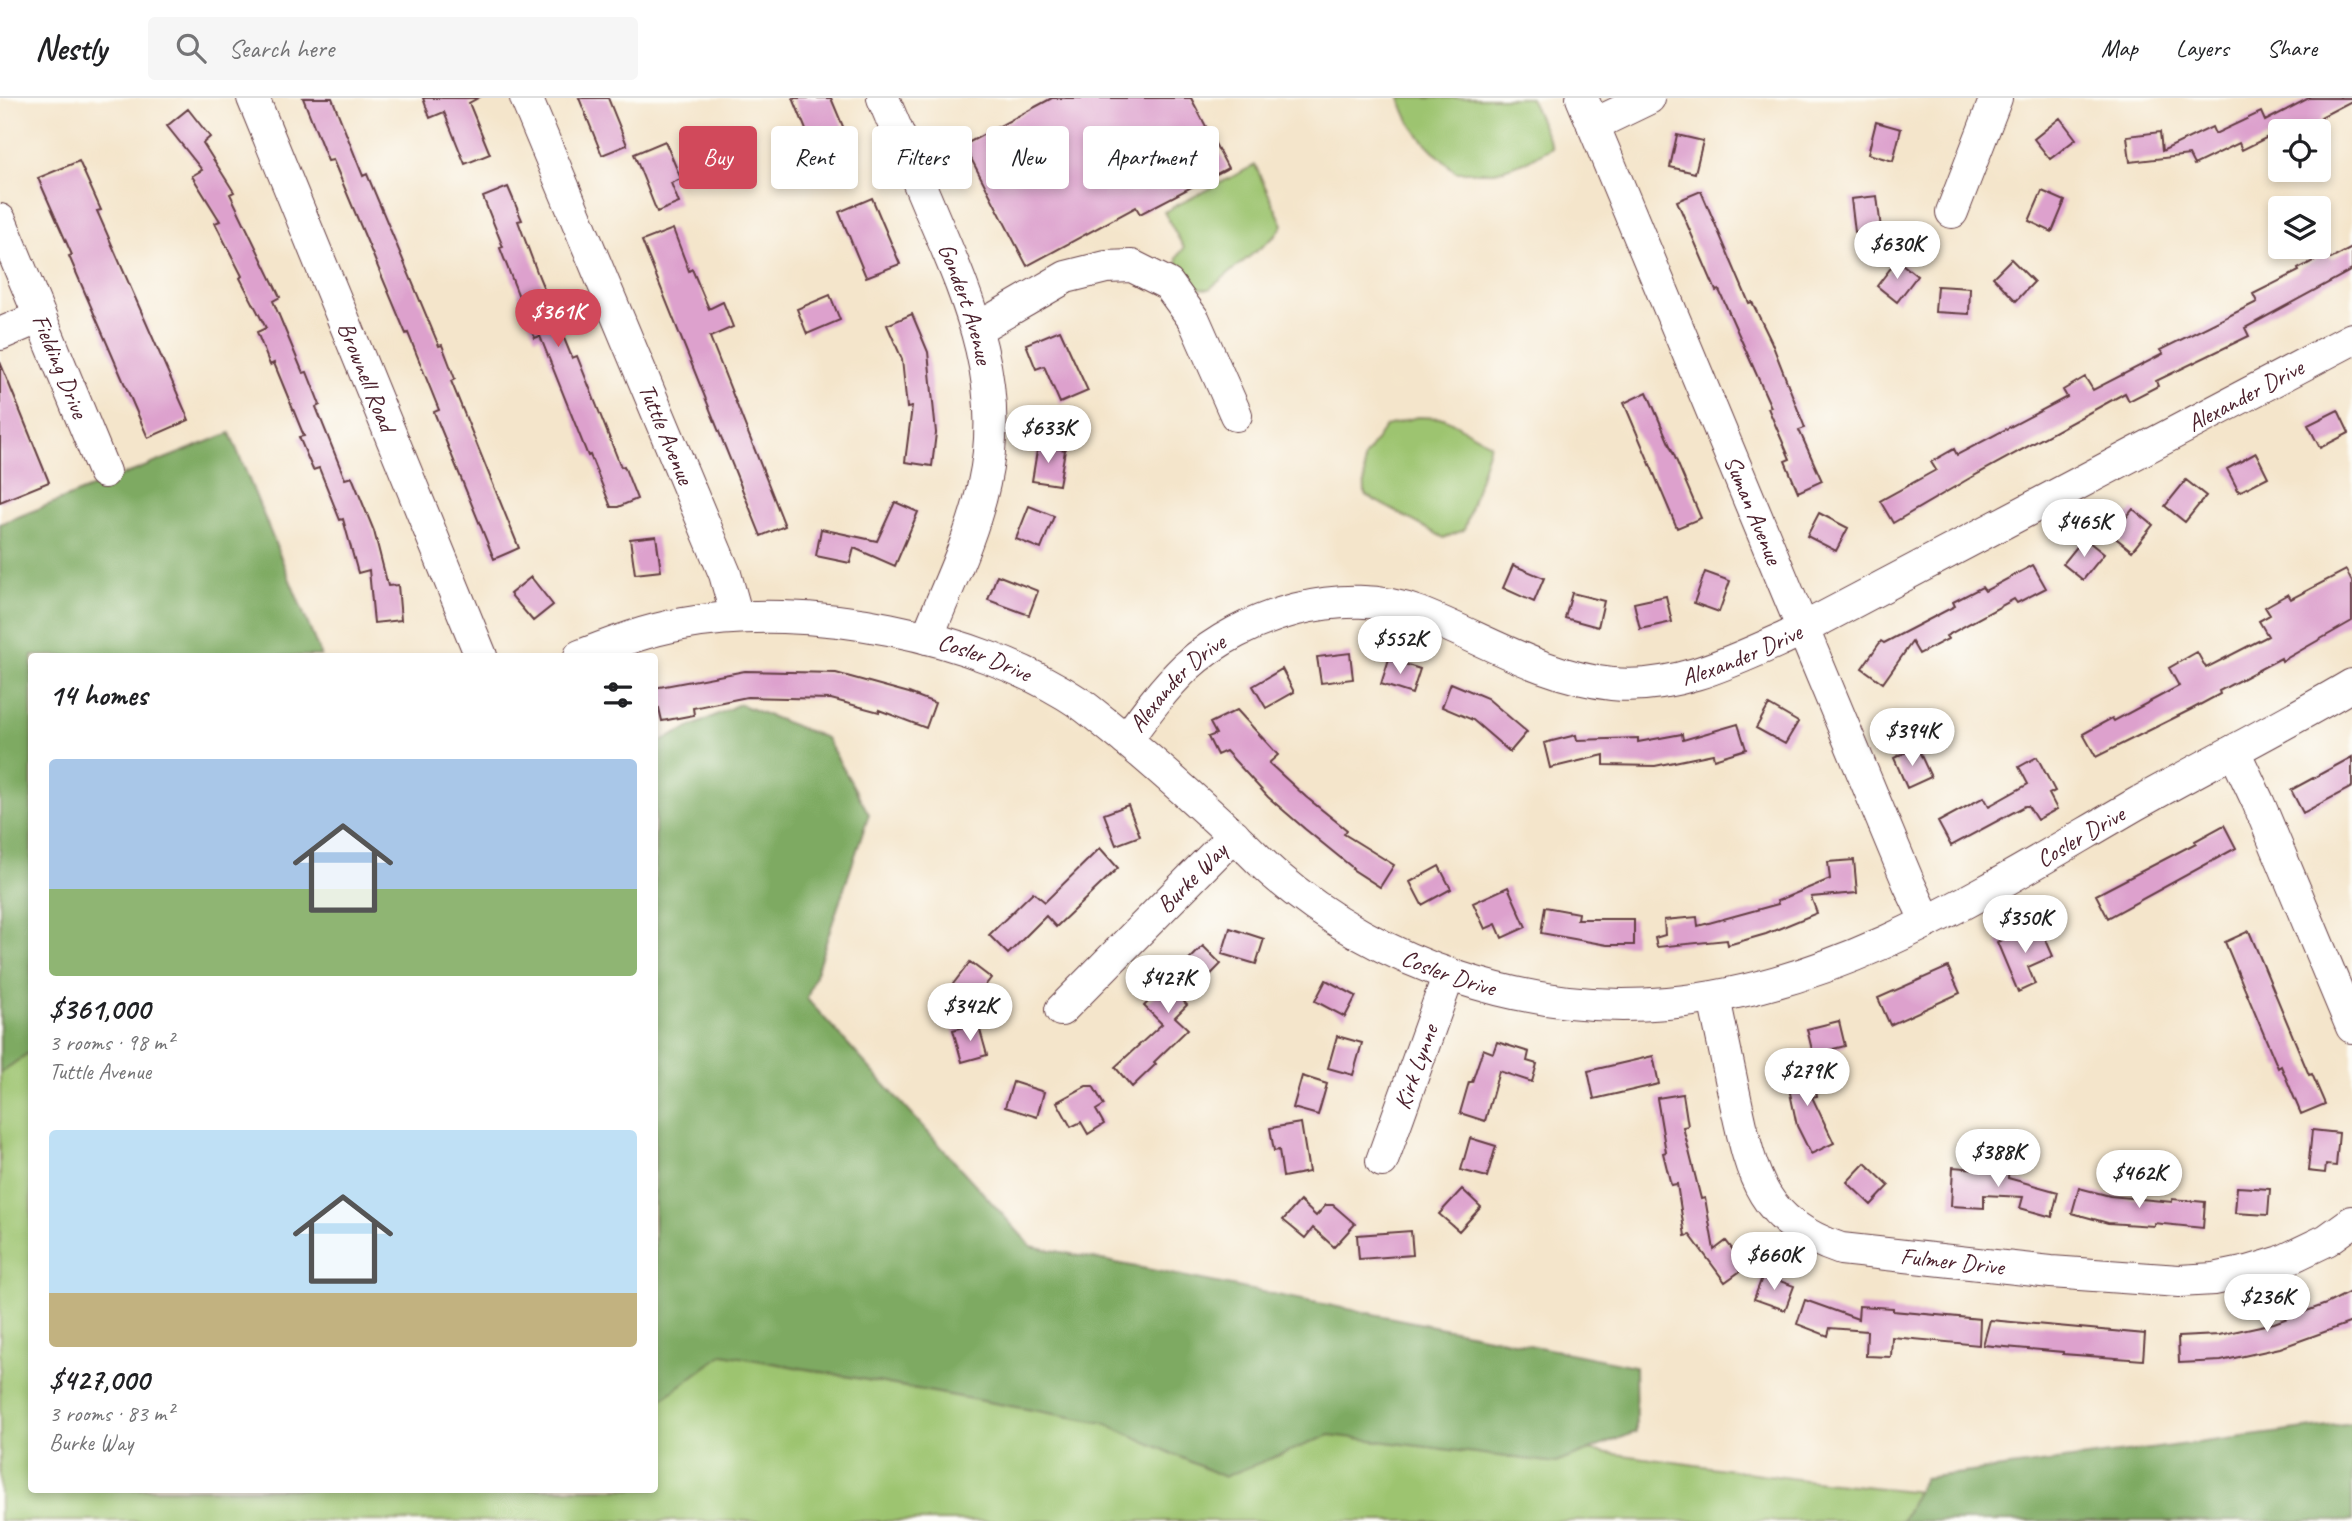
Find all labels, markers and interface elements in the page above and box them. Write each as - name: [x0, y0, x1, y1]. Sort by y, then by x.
- search box: [148, 17, 638, 80]
- text: Nestly: [35, 27, 106, 69]
- icon: search: [172, 29, 210, 67]
- text: Search here: [228, 32, 334, 65]
- text: Map: [2101, 33, 2138, 63]
- text: Layers: [2176, 33, 2229, 63]
- text: Share: [2267, 33, 2317, 63]
- map controls: [2268, 119, 2331, 259]
- button: locate: [2268, 119, 2331, 182]
- chip: Buy: [679, 126, 757, 189]
- chip: Rent: [771, 126, 858, 189]
- chip: Filters: [872, 126, 972, 189]
- chip: New: [986, 126, 1069, 189]
- chip: Apartment: [1083, 126, 1219, 189]
- button: layers: [2268, 196, 2331, 259]
- pin: $630K: [1848, 222, 1946, 281]
- text: $630K: [1870, 229, 1924, 258]
- street label: Gondert Avenue: [931, 239, 1000, 369]
- pin: $361K: [509, 289, 607, 349]
- text: $361K: [531, 297, 585, 326]
- street label: Fielding Drive: [26, 310, 96, 424]
- street label: Brownell Road: [331, 317, 404, 439]
- street label: Alexander Drive: [2182, 351, 2310, 438]
- street label: Tuttle Avenue: [632, 379, 702, 491]
- pin: $633K: [999, 406, 1097, 465]
- text: $633K: [1021, 413, 1075, 442]
- street label: Suman Avenue: [1717, 451, 1790, 571]
- pin: $465K: [2035, 500, 2133, 559]
- text: $465K: [2057, 507, 2111, 536]
- pin: $552K: [1351, 616, 1449, 676]
- street label: Alexander Drive: [1678, 616, 1809, 692]
- text: $552K: [1374, 624, 1426, 653]
- street label: Alexander Drive: [1122, 626, 1233, 738]
- street label: Cosler Drive: [934, 627, 1038, 689]
- text: 14 homes: [49, 676, 147, 714]
- icon: filters: [599, 676, 637, 714]
- pin: $394K: [1863, 708, 1961, 768]
- text: $394K: [1886, 716, 1938, 745]
- street label: Cosler Drive: [2031, 798, 2132, 874]
- icon: home: [280, 805, 406, 931]
- street label: Burke Way: [1150, 835, 1235, 919]
- pin: $350K: [1976, 896, 2074, 955]
- text: $350K: [1999, 903, 2051, 932]
- street label: Cosler Drive: [1397, 942, 1501, 1003]
- pin: $427K: [1119, 956, 1217, 1015]
- text: $427K: [1142, 963, 1195, 992]
- pin: $342K: [921, 984, 1019, 1043]
- text: $361,000: [49, 990, 150, 1028]
- text: $342K: [943, 991, 997, 1020]
- street label: Kirk Lynne: [1387, 1018, 1445, 1113]
- text: 3 rooms · 98 m²: [49, 1028, 173, 1057]
- pin: $279K: [1758, 1048, 1856, 1108]
- text: $279K: [1781, 1056, 1833, 1085]
- text: Tuttle Avenue: [49, 1057, 151, 1086]
- pin: $388K: [1949, 1130, 2047, 1189]
- text: $388K: [1971, 1137, 2025, 1166]
- pin: $462K: [2090, 1150, 2188, 1210]
- text: $462K: [2112, 1158, 2166, 1187]
- icon: home: [280, 1176, 406, 1302]
- pin: $660K: [1725, 1232, 1823, 1292]
- text: $660K: [1747, 1240, 1801, 1269]
- street label: Fulmer Drive: [1899, 1241, 2008, 1282]
- pin: $236K: [2218, 1274, 2316, 1334]
- text: $236K: [2240, 1282, 2294, 1311]
- text: $427,000: [49, 1361, 149, 1399]
- text: 3 rooms · 83 m²: [49, 1399, 173, 1428]
- text: Burke Way: [49, 1428, 133, 1457]

